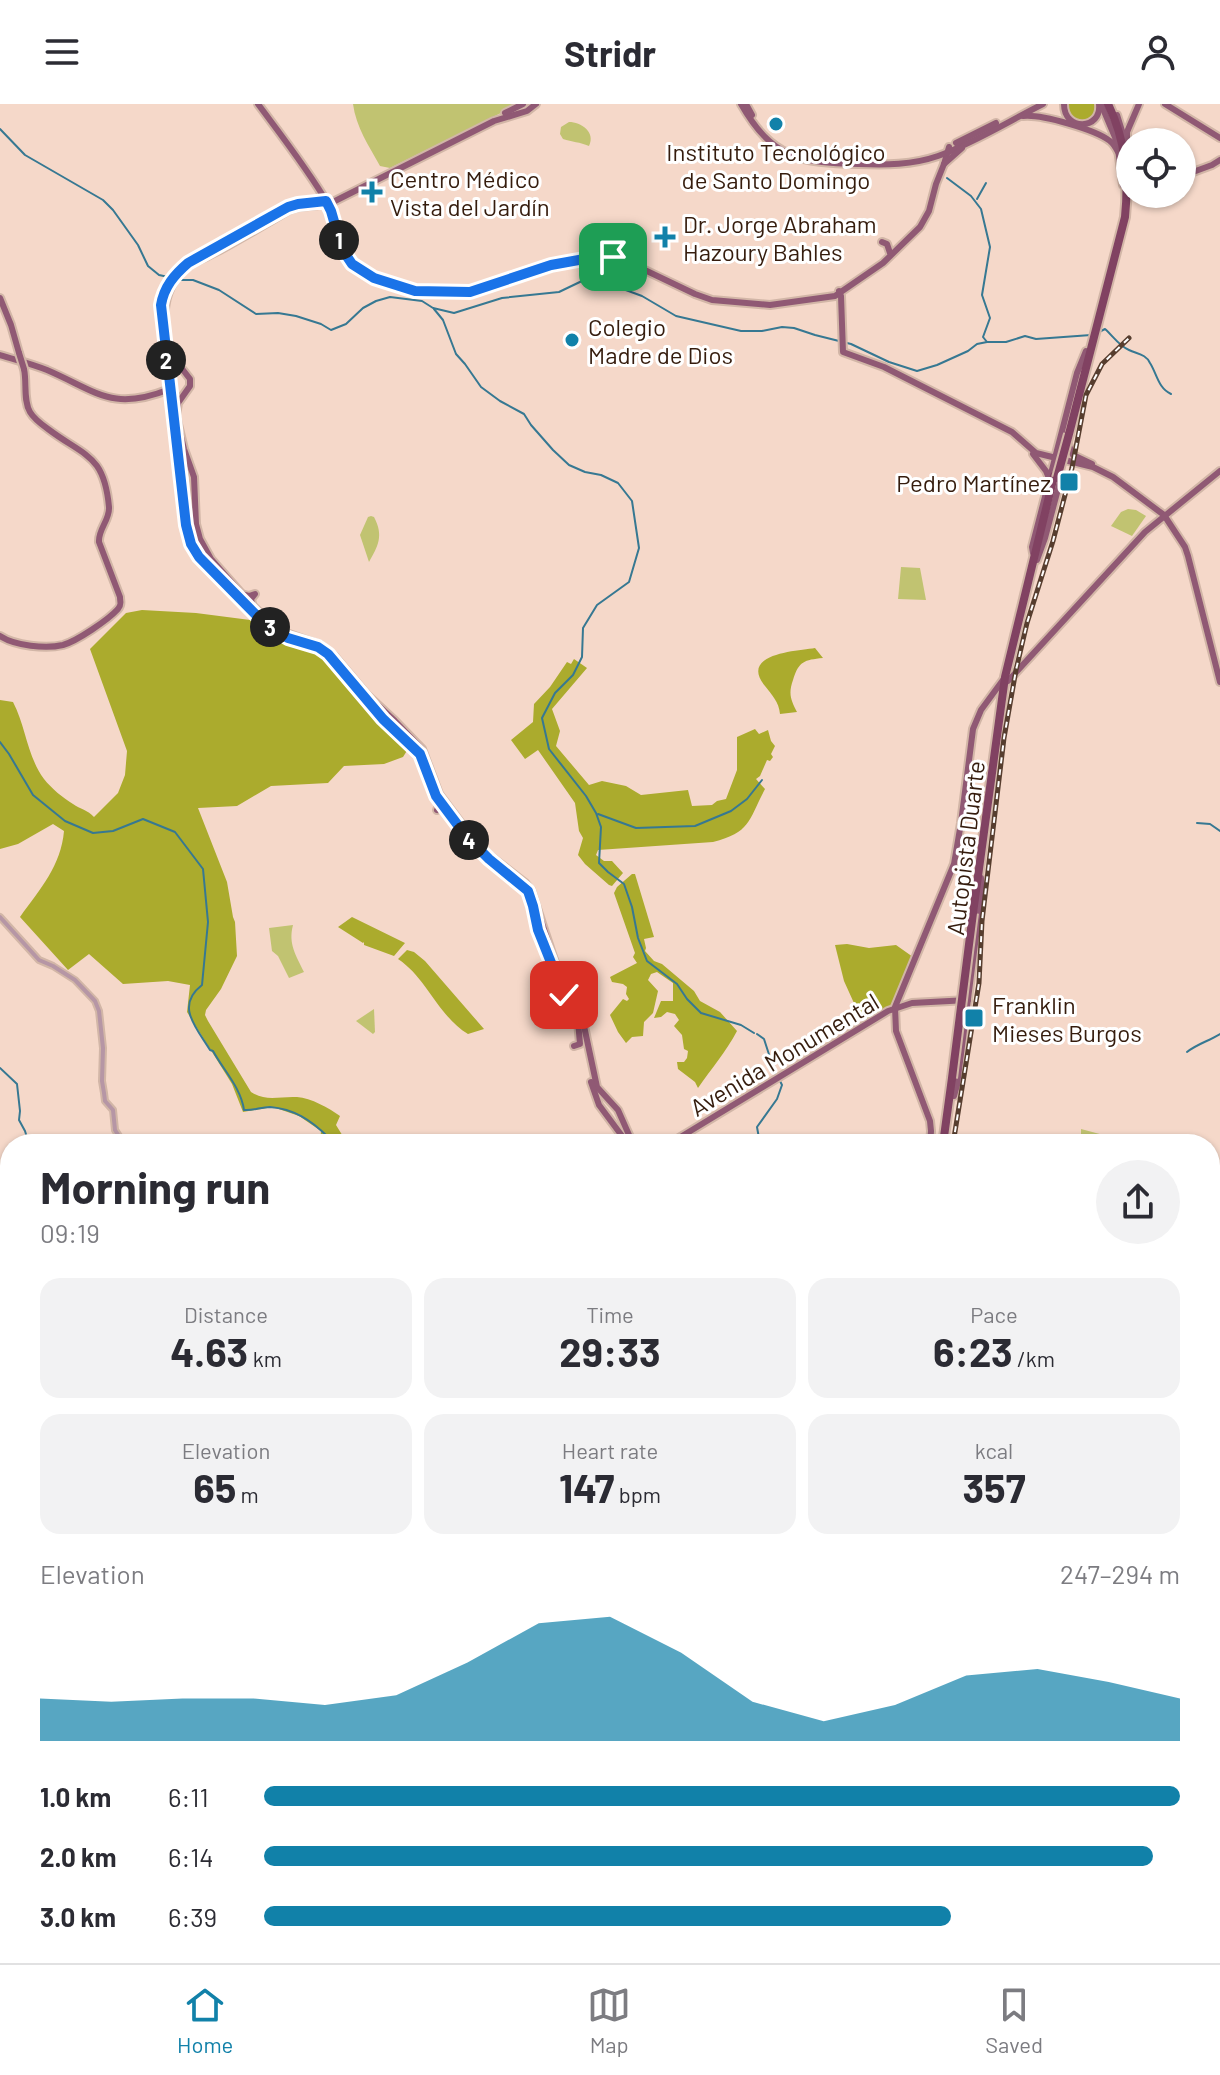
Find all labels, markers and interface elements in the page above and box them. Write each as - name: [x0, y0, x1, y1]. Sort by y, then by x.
- icon: menu: [40, 30, 84, 74]
- icon: person: [1136, 30, 1180, 74]
- text: Stridr: [564, 31, 656, 74]
- marker: Instituto Tecnológico de Santo Domingo: [767, 115, 785, 133]
- map controls: [1116, 128, 1196, 208]
- button: locate: [1116, 128, 1196, 208]
- place label: Instituto Tecnológico de Santo Domingo: [666, 137, 886, 194]
- place label: Centro Médico Vista del Jardín: [390, 164, 550, 221]
- marker: Centro Médico Vista del Jardín: [361, 181, 383, 203]
- place label: Dr. Jorge Abraham Hazoury Bahles: [683, 209, 877, 266]
- pin: 1: [319, 220, 359, 260]
- pin: [579, 223, 647, 291]
- marker: Dr. Jorge Abraham Hazoury Bahles: [654, 226, 676, 248]
- text: 1: [335, 227, 343, 253]
- icon: arrive: [591, 235, 635, 279]
- place label: Colegio Madre de Dios: [588, 312, 733, 369]
- marker: Colegio Madre de Dios: [563, 331, 581, 349]
- pin: 2: [146, 340, 186, 380]
- text: 2: [160, 347, 172, 373]
- place label: Pedro Martínez: [896, 468, 1051, 497]
- marker: Pedro Martínez: [1058, 471, 1080, 493]
- pin: 3: [250, 607, 290, 647]
- text: 3: [264, 614, 276, 640]
- street label: Autopista Duarte: [940, 759, 990, 937]
- pin: 4: [449, 820, 489, 860]
- text: 4: [462, 827, 476, 853]
- pin: [530, 961, 598, 1029]
- icon: check: [542, 973, 586, 1017]
- street label: Avenida Monumental: [684, 986, 884, 1122]
- place label: Franklin Mieses Burgos: [992, 990, 1142, 1047]
- marker: Franklin Mieses Burgos: [963, 1007, 985, 1029]
- text: Morning run: [40, 1160, 270, 1213]
- button: share: [1096, 1160, 1180, 1244]
- text: 09:19: [40, 1217, 100, 1248]
- text: Distance: [184, 1301, 268, 1327]
- text: Time: [586, 1301, 634, 1327]
- text: Pace: [970, 1301, 1018, 1327]
- text: 4.63: [170, 1327, 248, 1375]
- text: 29:33: [559, 1327, 661, 1375]
- text: 6:23: [933, 1327, 1013, 1375]
- text: km: [248, 1345, 282, 1371]
- text: /km: [1013, 1345, 1055, 1371]
- text: Elevation: [182, 1437, 270, 1463]
- text: Heart rate: [562, 1437, 658, 1463]
- text: kcal: [975, 1437, 1013, 1463]
- text: 65: [193, 1463, 236, 1511]
- text: 147: [559, 1463, 614, 1511]
- text: 357: [963, 1463, 1026, 1511]
- text: m: [236, 1481, 259, 1507]
- text: bpm: [614, 1481, 661, 1507]
- text: Elevation: [40, 1558, 145, 1589]
- text: 247–294 m: [1060, 1558, 1180, 1589]
- text: 1.0 km: [40, 1781, 111, 1812]
- text: 6:11: [168, 1781, 208, 1812]
- text: 2.0 km: [40, 1841, 117, 1872]
- text: 6:14: [168, 1841, 214, 1872]
- text: 3.0 km: [40, 1901, 116, 1932]
- text: 6:39: [168, 1901, 217, 1932]
- tab: Home: [177, 1983, 233, 2057]
- tab: Map: [587, 1983, 631, 2057]
- tab: Saved: [985, 1983, 1043, 2057]

